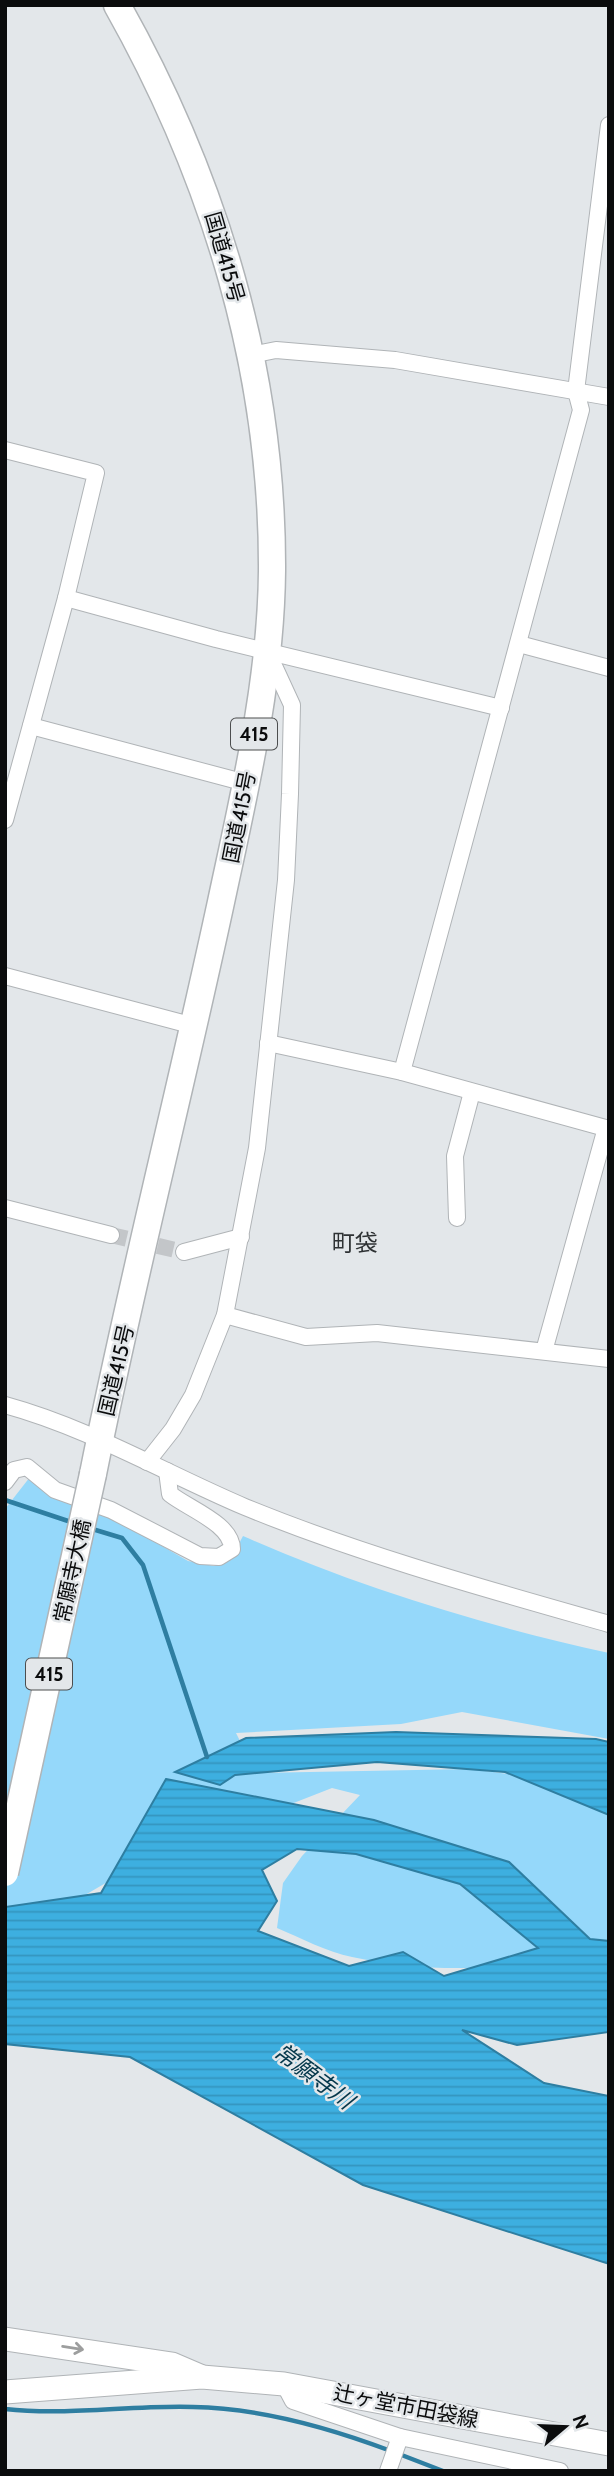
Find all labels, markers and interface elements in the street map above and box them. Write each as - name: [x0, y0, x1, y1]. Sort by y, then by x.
- street label: 国道415号: [200, 209, 250, 305]
- road number: 415: [231, 719, 277, 750]
- street label: 国道415号: [218, 769, 260, 865]
- district label: 町袋: [332, 1229, 378, 1257]
- street label: 国道415号: [93, 1322, 139, 1418]
- street label: 常願寺大橋: [49, 1517, 95, 1625]
- road number: 415: [26, 1658, 72, 1690]
- water label: 常願寺川: [269, 2037, 362, 2117]
- one-way arrow: [61, 2341, 84, 2354]
- street label: 辻ヶ堂市田袋線: [331, 2380, 481, 2432]
- north arrow: [530, 2392, 600, 2462]
- text: N: [568, 2412, 594, 2432]

